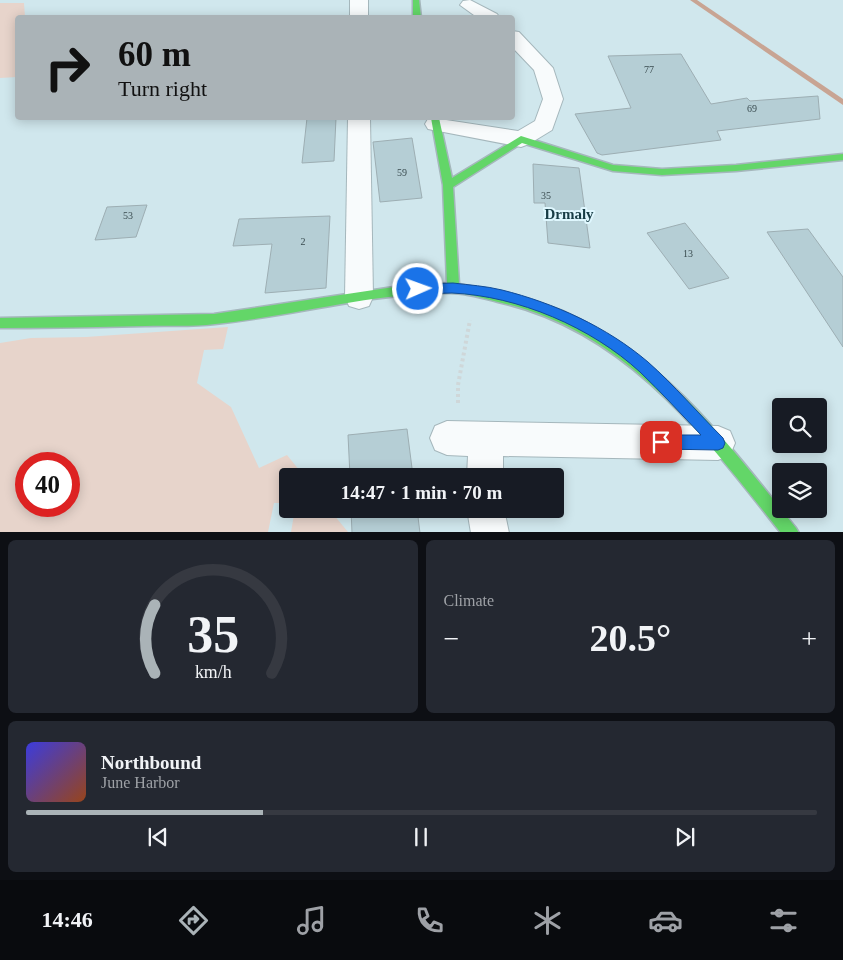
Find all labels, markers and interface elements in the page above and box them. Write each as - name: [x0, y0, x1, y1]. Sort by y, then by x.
- icon: right: [35, 35, 100, 100]
- text: 60 m: [118, 35, 191, 74]
- house number: 77: [644, 64, 654, 75]
- text: Turn right: [118, 76, 207, 101]
- house number: 69: [747, 103, 757, 114]
- house number: 59: [397, 167, 407, 178]
- house number: 35: [541, 190, 551, 201]
- district label: Drmaly: [544, 206, 594, 222]
- house number: 53: [123, 210, 133, 221]
- house number: 2: [301, 236, 306, 247]
- house number: 13: [683, 248, 693, 259]
- position arrow: [391, 262, 443, 314]
- map controls: [772, 398, 827, 518]
- button: search: [772, 398, 827, 453]
- pin: [640, 421, 682, 463]
- icon: arrive: [647, 428, 675, 456]
- speed limit sign: 40: [15, 452, 80, 517]
- button: layers: [772, 463, 827, 518]
- text: 14:47 · 1 min · 70 m: [341, 482, 502, 503]
- text: Climate: [444, 592, 494, 609]
- text: 35: [187, 606, 239, 663]
- text: 20.5°: [589, 617, 671, 659]
- text: −: [444, 623, 459, 654]
- text: +: [801, 623, 817, 654]
- text: km/h: [194, 662, 231, 682]
- text: Northbound: [101, 752, 201, 773]
- text: June Harbor: [101, 774, 180, 791]
- icon: previous: [144, 823, 172, 851]
- icon: pause: [407, 823, 435, 851]
- icon: next: [671, 823, 699, 851]
- icon: directions: [176, 903, 211, 938]
- icon: music: [294, 903, 329, 938]
- icon: phone: [412, 903, 447, 938]
- icon: climate: [530, 903, 565, 938]
- icon: car: [648, 903, 683, 938]
- icon: filters: [766, 903, 801, 938]
- text: 14:46: [42, 907, 93, 932]

